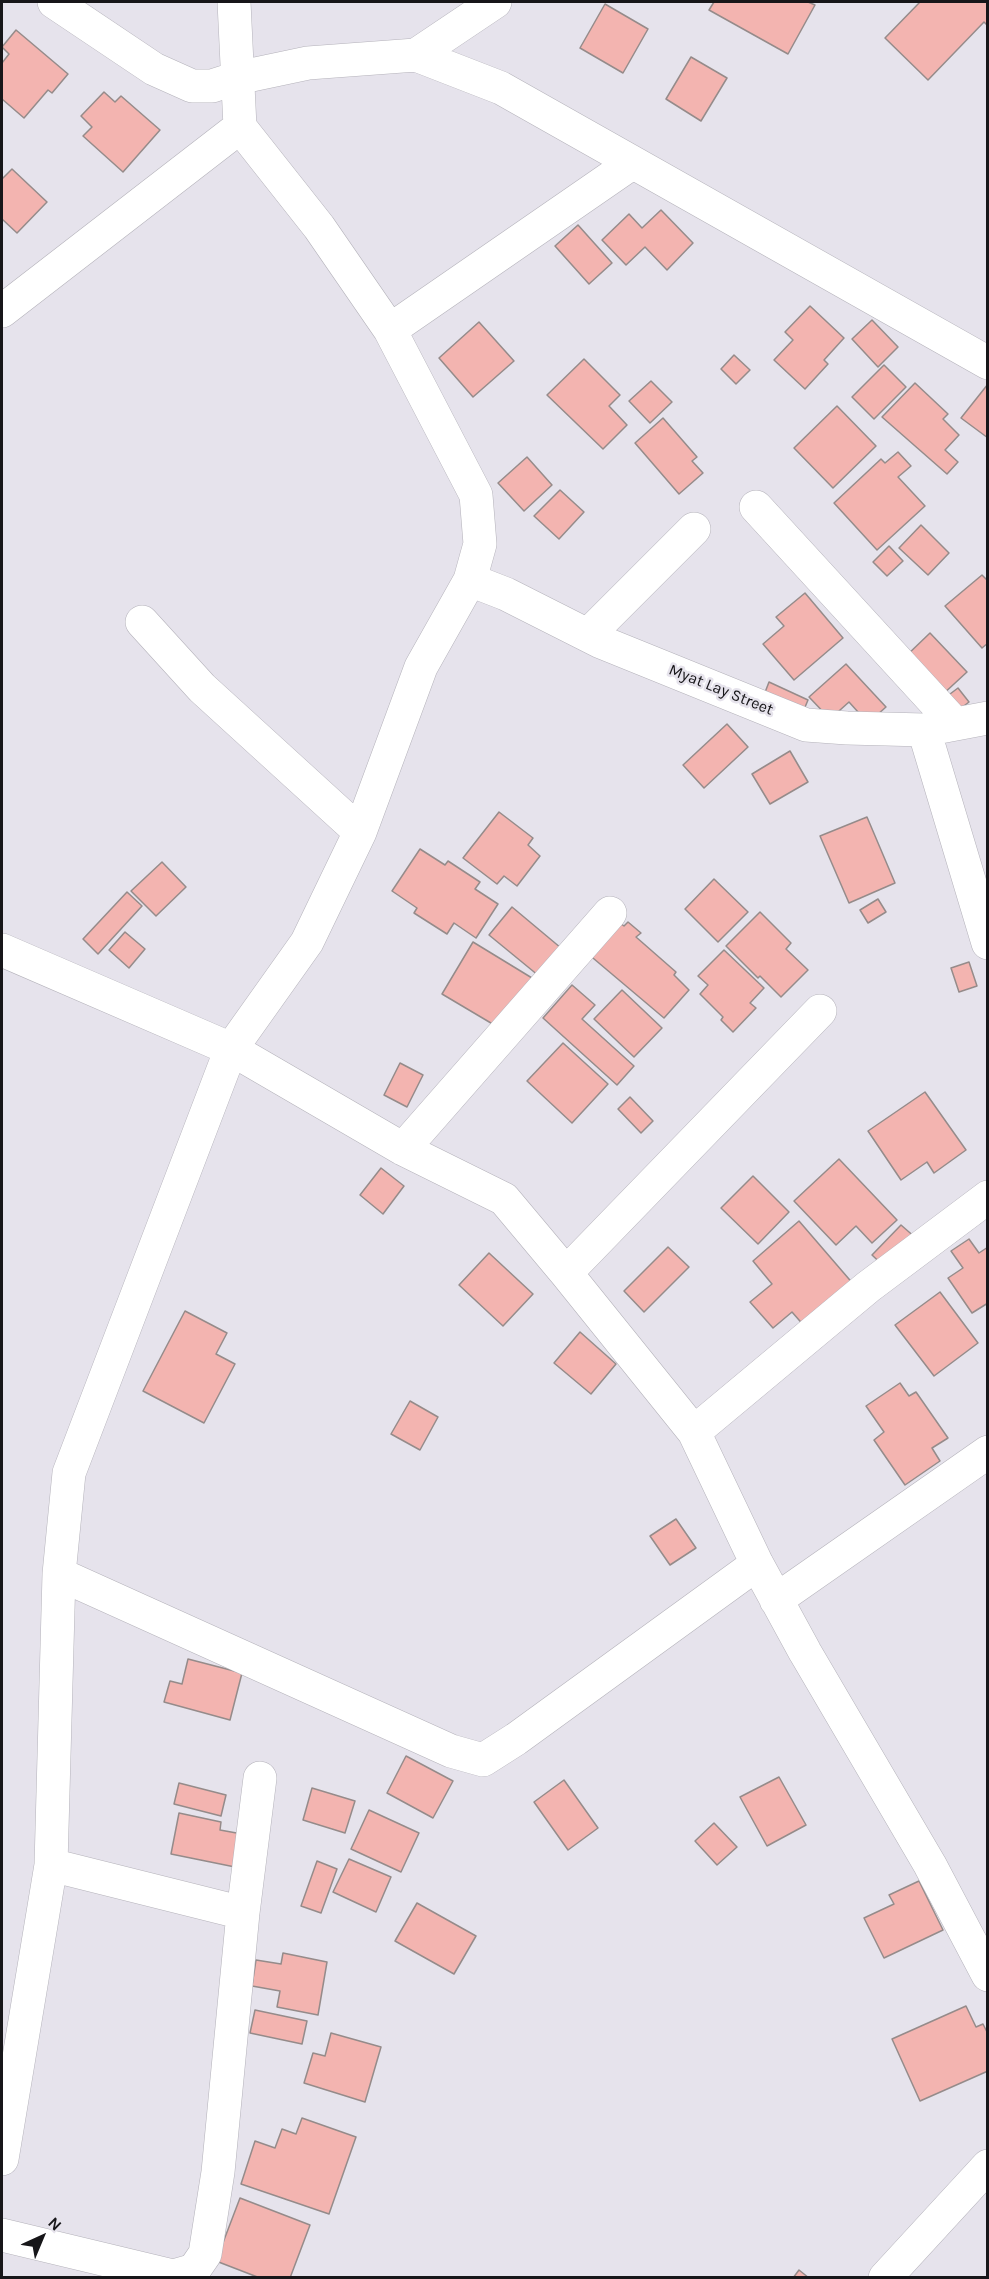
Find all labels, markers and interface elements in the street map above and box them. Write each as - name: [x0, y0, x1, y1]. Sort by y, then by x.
- street label: Myat Lay Street: [666, 660, 776, 720]
- north arrow: [12, 2207, 72, 2267]
- text: N: [44, 2213, 66, 2235]

